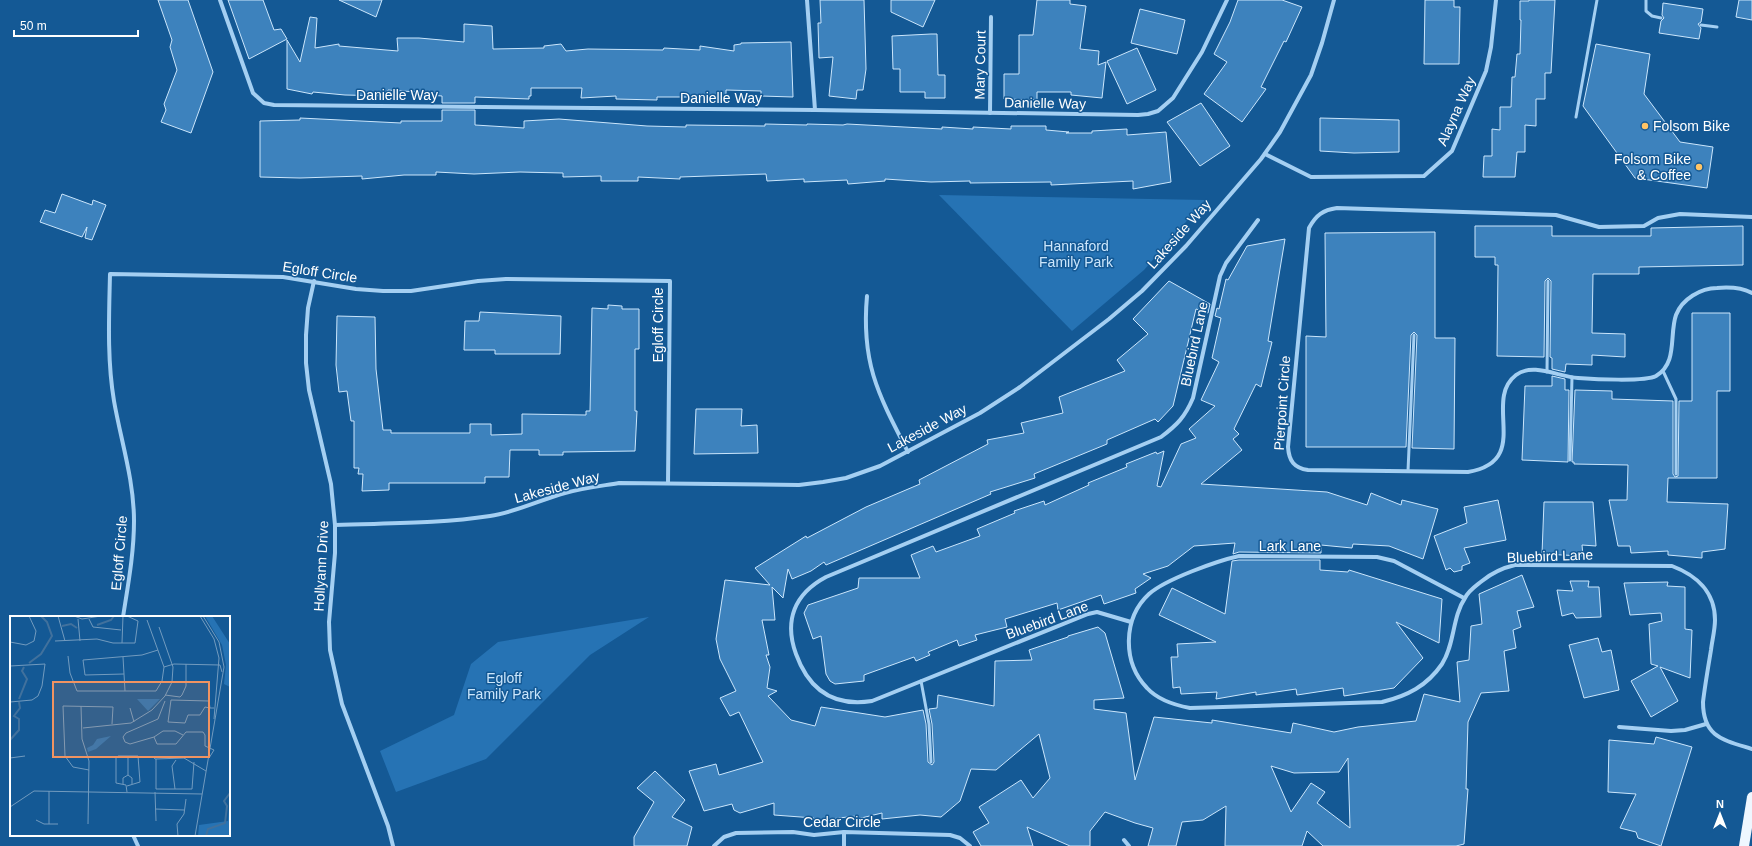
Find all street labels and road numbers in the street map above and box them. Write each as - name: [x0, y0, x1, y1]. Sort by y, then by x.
- street label: Mary Court: [971, 30, 989, 100]
- street label: Alayna Way: [1434, 74, 1478, 148]
- street label: Danielle Way: [356, 87, 438, 103]
- street label: Danielle Way: [680, 90, 762, 106]
- street label: Danielle Way: [1004, 94, 1086, 112]
- street label: Lakeside Way: [1144, 196, 1214, 272]
- street label: Egloff Circle: [282, 258, 359, 286]
- street label: Egloff Circle: [650, 287, 666, 363]
- street label: Bluebird Lane: [1177, 300, 1211, 388]
- street label: Pierpoint Circle: [1271, 355, 1293, 451]
- street label: Lakeside Way: [885, 400, 969, 456]
- street label: Lakeside Way: [513, 468, 601, 506]
- street label: Egloff Circle: [108, 515, 130, 591]
- street label: Hollyann Drive: [311, 520, 331, 612]
- street label: Lark Lane: [1259, 538, 1321, 554]
- street label: Bluebird Lane: [1507, 546, 1594, 566]
- street label: Bluebird Lane: [1004, 598, 1091, 642]
- street label: Cedar Circle: [803, 814, 881, 830]

